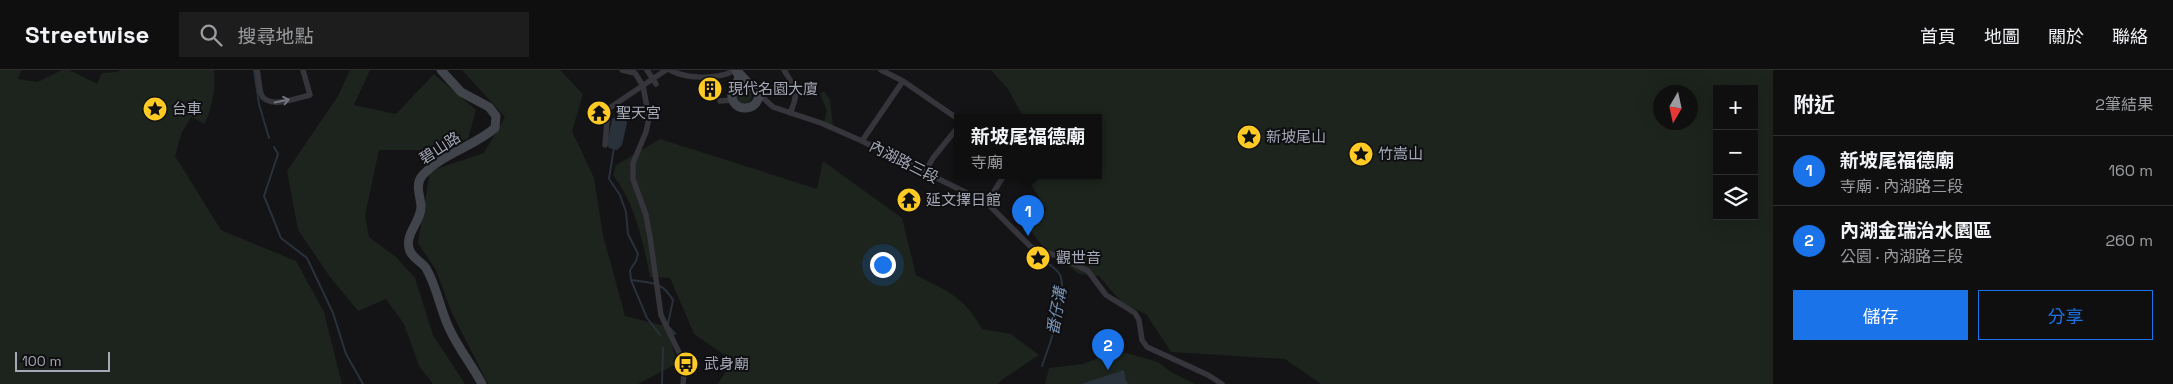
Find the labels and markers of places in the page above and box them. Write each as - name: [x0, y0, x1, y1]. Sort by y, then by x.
- building icon: 現代名園大廈: [697, 76, 723, 102]
- place label: 現代名園大廈: [728, 79, 818, 98]
- place icon: 台車: [142, 96, 168, 122]
- place label: 台車: [172, 99, 202, 118]
- temple icon: 聖天宮: [586, 100, 612, 126]
- place label: 聖天宮: [616, 103, 661, 122]
- place icon: 新坡尾山: [1236, 124, 1262, 150]
- place label: 新坡尾山: [1266, 127, 1326, 146]
- place icon: 竹嵩山: [1348, 141, 1374, 167]
- place label: 竹嵩山: [1378, 144, 1423, 163]
- temple icon: 延文擇日館: [896, 187, 922, 213]
- place label: 延文擇日館: [926, 190, 1001, 209]
- pin: 1: [1012, 195, 1044, 236]
- place icon: 觀世音: [1025, 245, 1051, 271]
- place label: 觀世音: [1056, 248, 1101, 267]
- pin: 2: [1092, 329, 1124, 370]
- bus stop icon: 武身廟: [673, 351, 699, 377]
- place label: 武身廟: [704, 354, 749, 373]

